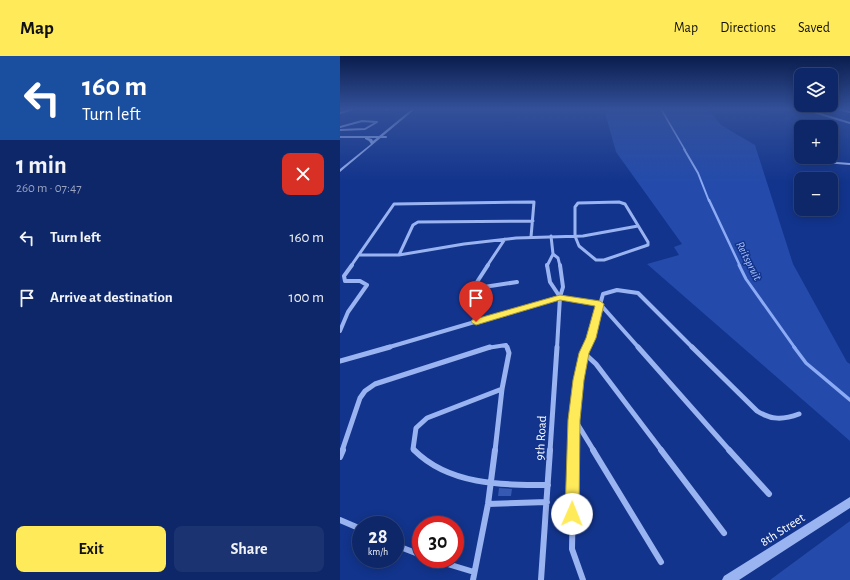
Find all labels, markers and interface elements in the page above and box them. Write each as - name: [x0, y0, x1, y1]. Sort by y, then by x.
- text: Map: [20, 19, 54, 38]
- text: Map: [674, 21, 698, 35]
- text: Directions: [720, 21, 776, 35]
- text: Saved: [798, 21, 830, 35]
- map controls: [794, 68, 838, 216]
- button: layers: [794, 68, 838, 112]
- icon: left: [16, 72, 68, 124]
- text: 160 m: [82, 73, 147, 101]
- text: Turn left: [82, 106, 141, 124]
- button: +: [794, 120, 838, 164]
- button: close: [282, 153, 324, 195]
- text: 1 min: [16, 154, 67, 178]
- button: −: [794, 172, 838, 216]
- text: 260 m · 07:47: [16, 182, 82, 195]
- icon: left: [16, 227, 38, 249]
- text: Turn left: [50, 230, 101, 245]
- text: 160 m: [289, 230, 324, 245]
- water label: Reitspruit: [733, 239, 764, 283]
- pin: [459, 281, 493, 322]
- icon: arrive: [16, 287, 38, 309]
- icon: arrive: [465, 287, 487, 309]
- text: Arrive at destination: [50, 290, 173, 305]
- text: 100 m: [289, 290, 324, 305]
- street label: 9th Road: [534, 415, 549, 461]
- position arrow: [551, 493, 593, 535]
- street label: 8th Street: [758, 511, 807, 549]
- speed limit sign: 30: [412, 516, 464, 568]
- button: Exit: [16, 526, 166, 572]
- button: Share: [174, 526, 324, 572]
- text: 28: [368, 527, 388, 547]
- text: km/h: [368, 547, 388, 557]

